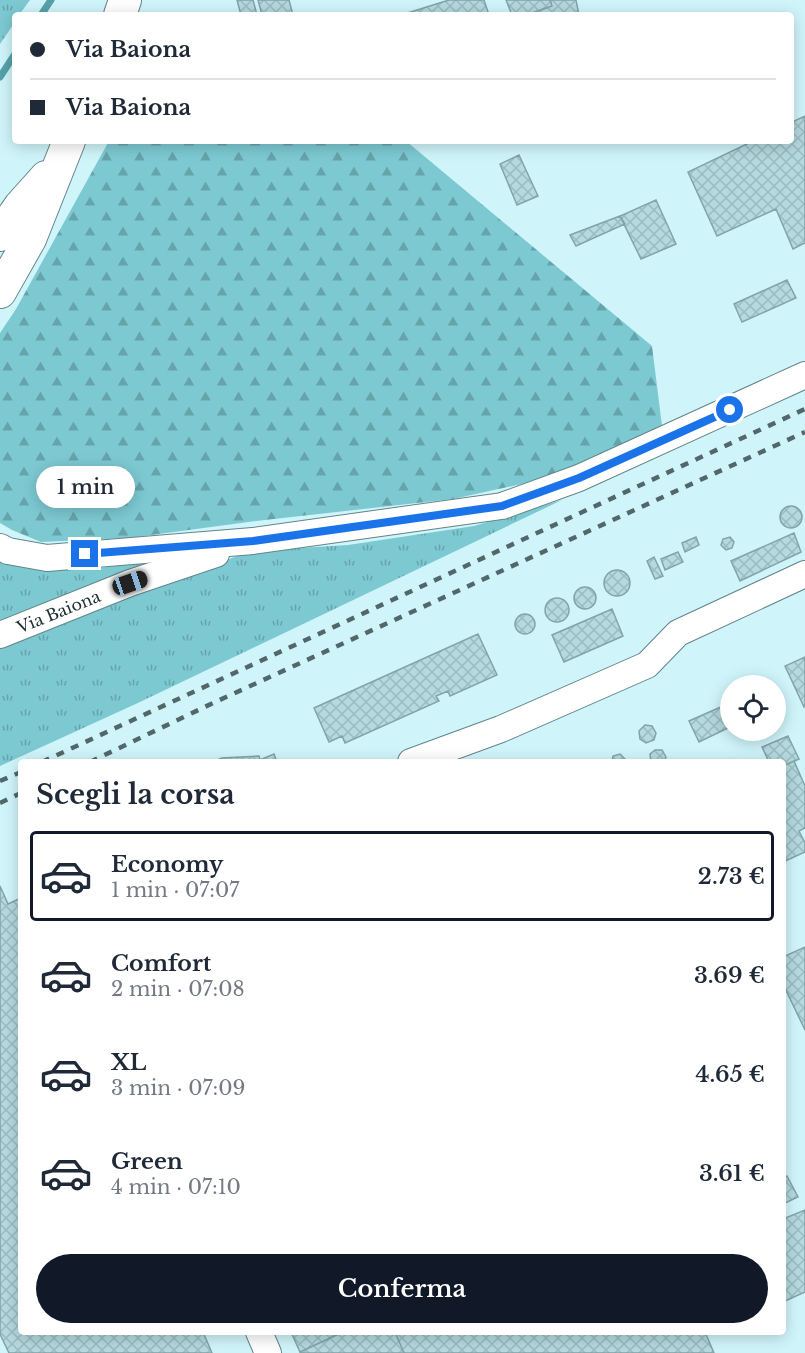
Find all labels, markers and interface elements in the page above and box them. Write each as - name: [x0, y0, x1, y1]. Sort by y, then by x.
- text: Via Baiona: [66, 36, 191, 63]
- text: Via Baiona: [66, 94, 191, 121]
- route start: [716, 396, 743, 423]
- callout: 1 min: [36, 467, 134, 509]
- text: 1 min: [57, 475, 114, 499]
- route end: [71, 540, 98, 567]
- car: [110, 569, 150, 597]
- street label: Via Baiona: [13, 586, 103, 638]
- map controls: [720, 675, 786, 741]
- button: locate: [720, 675, 786, 741]
- text: Scegli la corsa: [36, 778, 235, 811]
- icon: car: [39, 849, 93, 903]
- text: Economy: [111, 851, 223, 878]
- text: 2.73 €: [698, 863, 765, 890]
- text: 1 min · 07:07: [111, 878, 239, 902]
- icon: car: [39, 948, 93, 1002]
- text: Comfort: [111, 950, 211, 977]
- text: 3.69 €: [694, 962, 765, 989]
- text: 2 min · 07:08: [111, 977, 245, 1001]
- icon: car: [39, 1047, 93, 1101]
- text: XL: [111, 1049, 146, 1076]
- text: 4.65 €: [696, 1061, 765, 1088]
- text: 3 min · 07:09: [111, 1076, 245, 1100]
- icon: car: [39, 1146, 93, 1200]
- text: Green: [111, 1148, 183, 1175]
- text: 3.61 €: [699, 1160, 765, 1187]
- text: 4 min · 07:10: [111, 1175, 241, 1199]
- button: Conferma: [36, 1254, 768, 1323]

